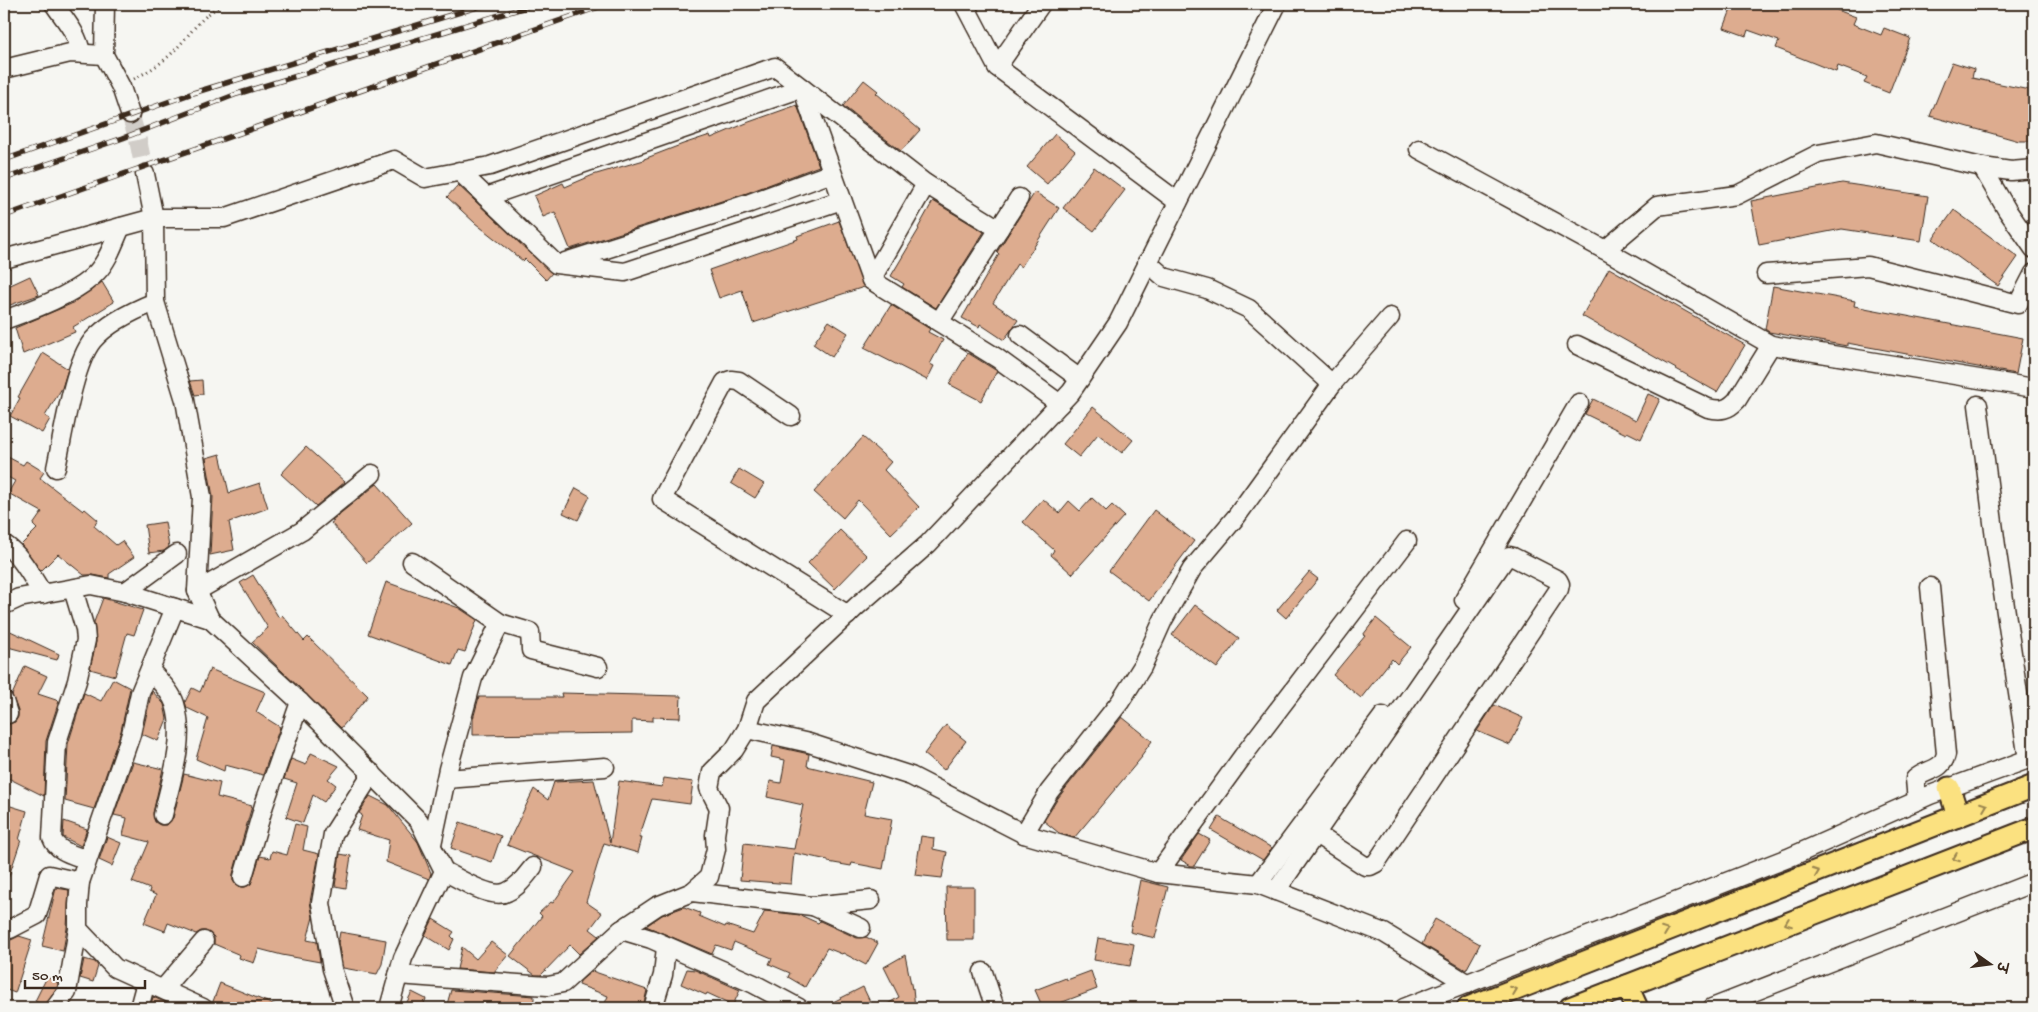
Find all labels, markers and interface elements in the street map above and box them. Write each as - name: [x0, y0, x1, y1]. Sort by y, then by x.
- one-way arrow: [1979, 802, 1988, 812]
- one-way arrow: [1952, 852, 1961, 862]
- one-way arrow: [1812, 868, 1820, 878]
- one-way arrow: [1785, 917, 1793, 927]
- one-way arrow: [1660, 926, 1669, 937]
- north arrow: [1966, 940, 2016, 990]
- scale bar: [25, 957, 145, 989]
- text: उ: [1990, 958, 2010, 975]
- text: 50 m: [32, 968, 63, 986]
- one-way arrow: [1509, 986, 1517, 996]

